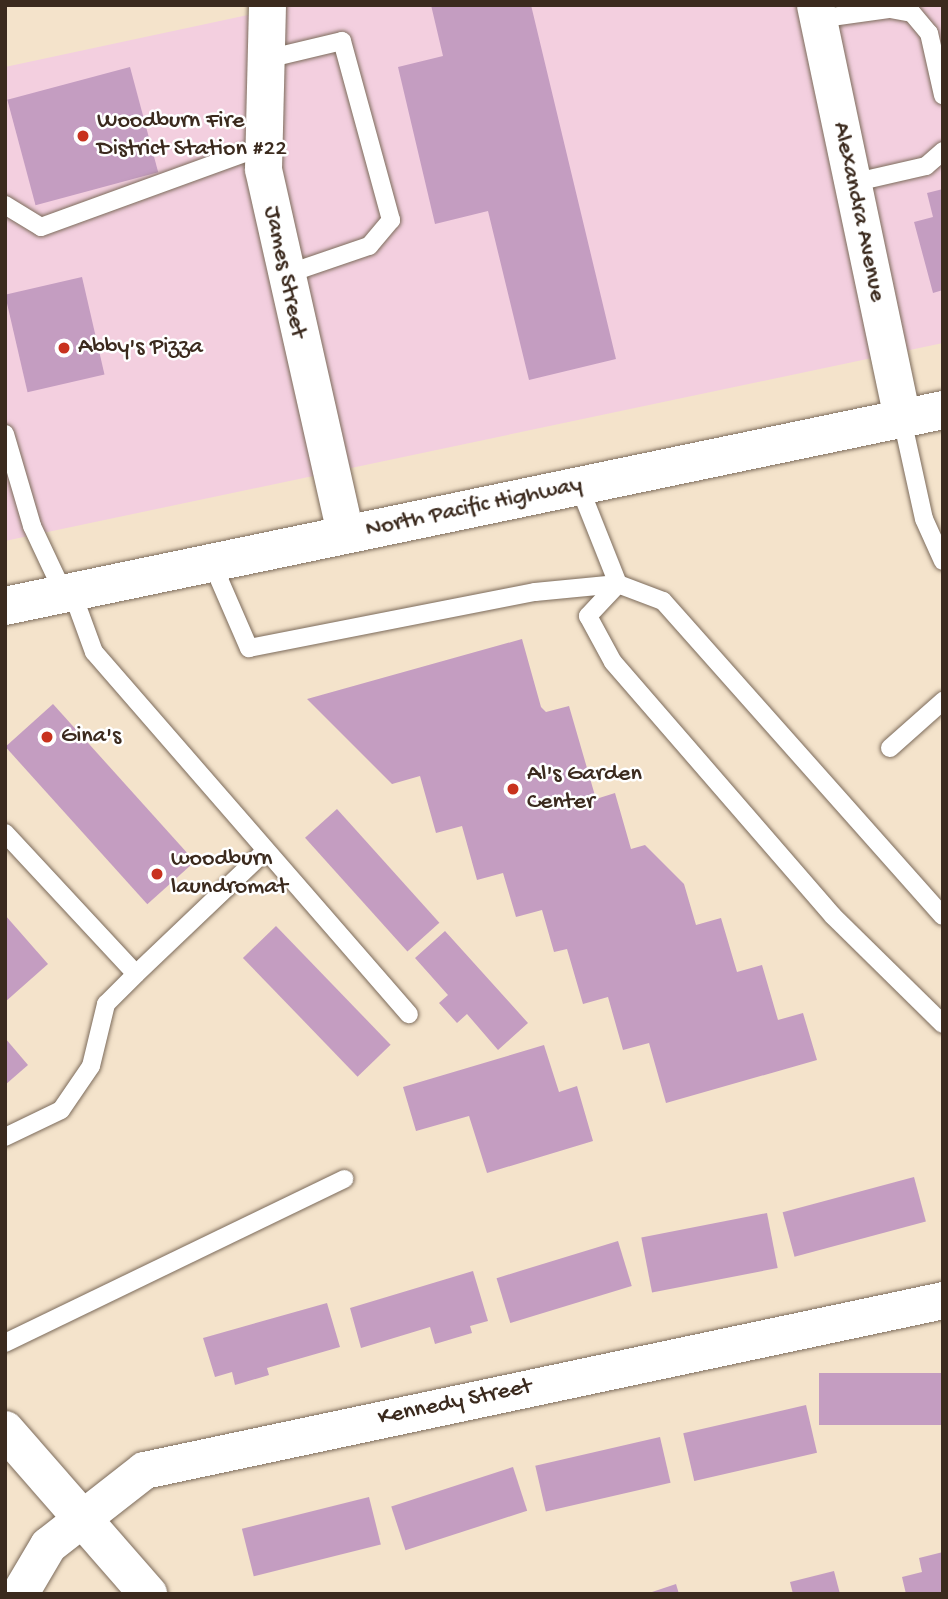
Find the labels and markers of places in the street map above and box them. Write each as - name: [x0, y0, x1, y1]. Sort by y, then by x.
- place label: Woodburn Fire District Station #22: [97, 108, 287, 164]
- marker: Woodburn Fire District Station #22: [75, 128, 91, 144]
- place label: Abby's Pizza: [78, 334, 203, 362]
- marker: Abby's Pizza: [56, 340, 72, 356]
- place label: Gina's: [61, 723, 121, 751]
- marker: Gina's: [39, 729, 55, 745]
- place label: Al's Garden Center: [527, 761, 642, 817]
- marker: Al's Garden Center: [505, 781, 521, 797]
- place label: woodburn laundromat: [171, 846, 287, 902]
- marker: woodburn laundromat: [149, 866, 165, 882]

